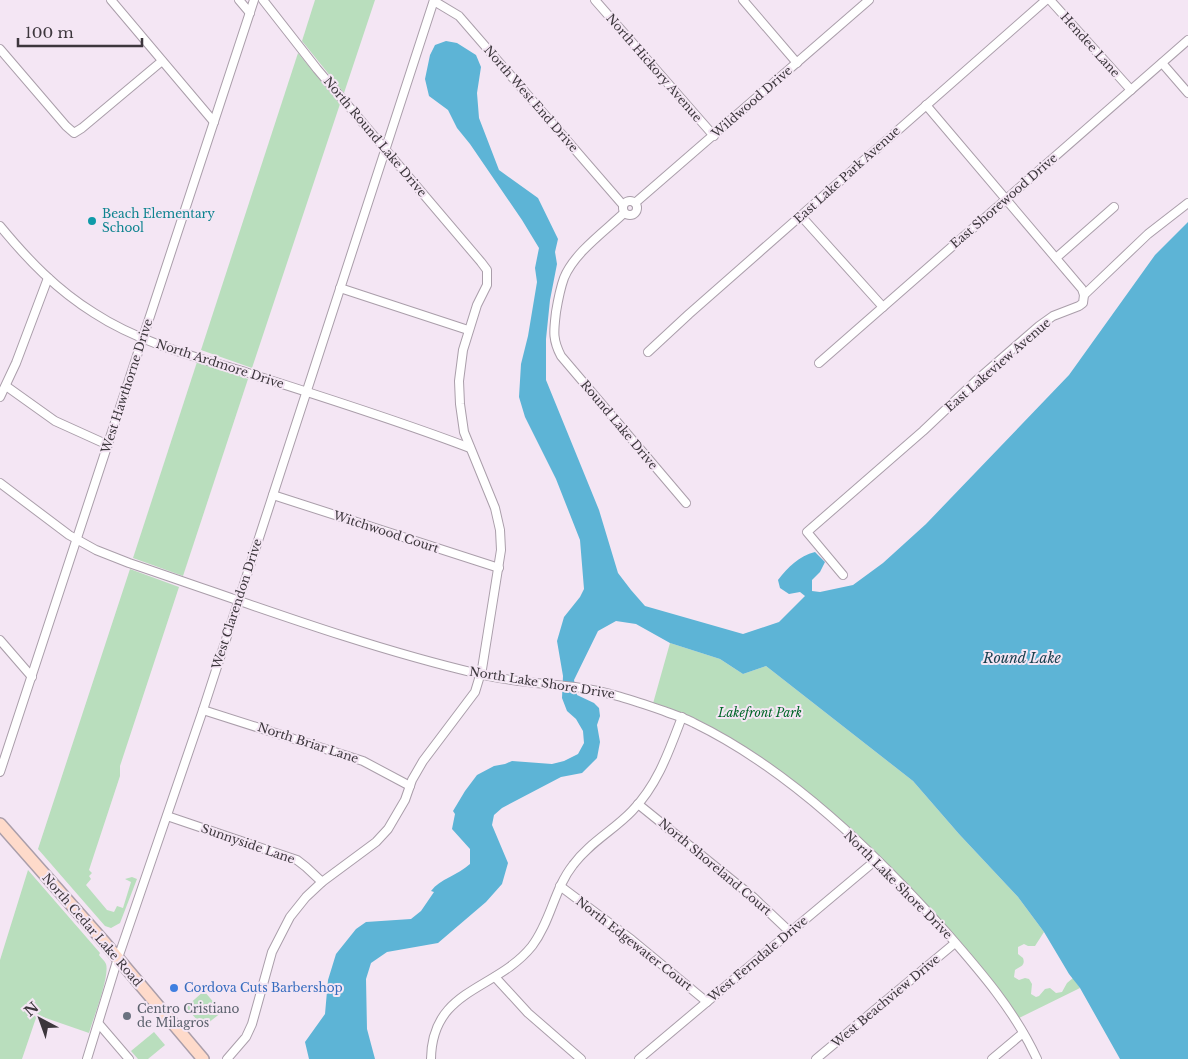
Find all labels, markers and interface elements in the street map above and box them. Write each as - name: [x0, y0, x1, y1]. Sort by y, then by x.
- street label: Hendee Lane: [1057, 9, 1123, 80]
- street label: North Hickory Avenue: [603, 11, 706, 125]
- scale bar: [18, 15, 141, 47]
- text: 100 m: [25, 23, 74, 42]
- street label: North West End Drive: [481, 42, 582, 155]
- street label: Wildwood Drive: [708, 63, 795, 141]
- street label: North Round Lake Drive: [321, 74, 430, 200]
- street label: East Lake Park Avenue: [790, 123, 903, 226]
- street label: East Shorewood Drive: [947, 150, 1060, 251]
- place label: Beach Elementary School: [102, 206, 215, 235]
- marker: Beach Elementary School: [86, 215, 98, 227]
- street label: East Lakeview Avenue: [942, 315, 1053, 414]
- street label: West Hawthorne Drive: [97, 317, 155, 456]
- street label: North Ardmore Drive: [154, 336, 286, 391]
- street label: Round Lake Drive: [578, 377, 661, 472]
- street label: Witchwood Court: [331, 507, 441, 556]
- street label: West Clarendon Drive: [208, 537, 265, 672]
- water label: Round Lake: [982, 649, 1062, 667]
- street label: North Lake Shore Drive: [468, 664, 616, 701]
- park label: Lakefront Park: [717, 705, 802, 720]
- street label: North Briar Lane: [256, 719, 361, 766]
- street label: North Shoreland Court: [656, 815, 775, 919]
- street label: Sunnyside Lane: [199, 820, 297, 867]
- street label: North Lake Shore Drive: [841, 827, 956, 942]
- street label: North Cedar Lake Road: [39, 870, 146, 989]
- street label: North Edgewater Court: [573, 893, 696, 994]
- street label: West Ferndale Drive: [704, 913, 811, 1005]
- street label: West Beachview Drive: [828, 951, 943, 1051]
- place label: Cordova Cuts Barbershop: [184, 980, 343, 995]
- marker: Cordova Cuts Barbershop: [168, 982, 180, 994]
- north arrow: [15, 994, 65, 1044]
- text: N: [21, 998, 42, 1020]
- place label: Centro Cristiano de Milagros: [137, 1001, 240, 1030]
- marker: Centro Cristiano de Milagros: [121, 1010, 133, 1022]

